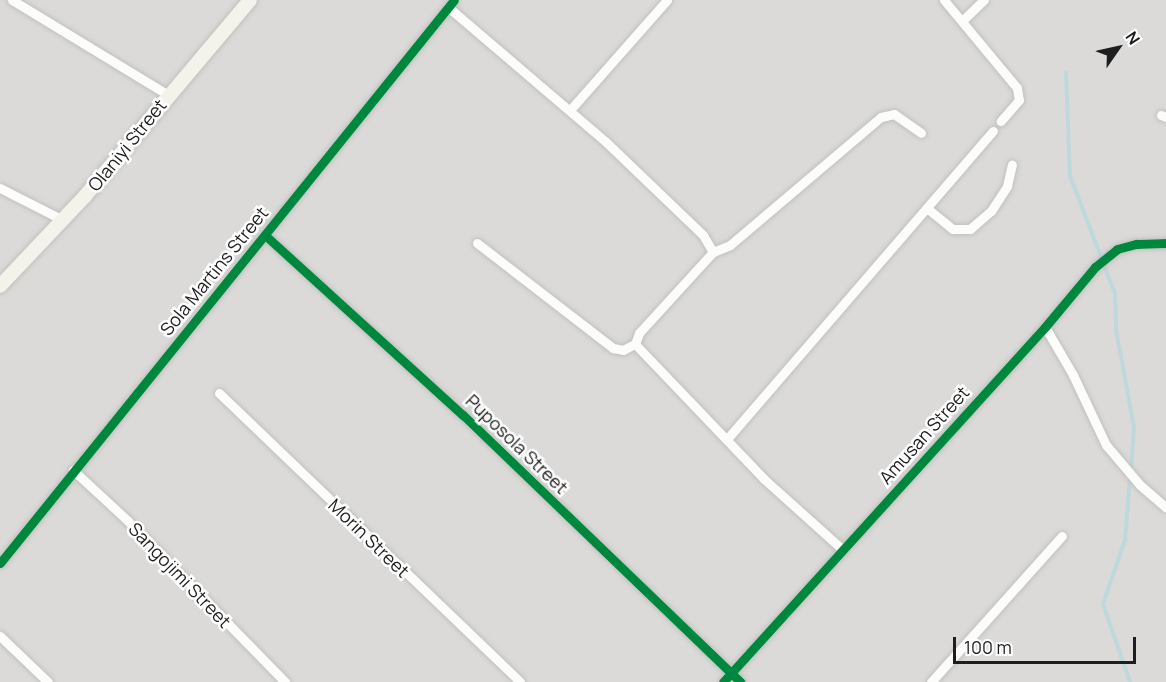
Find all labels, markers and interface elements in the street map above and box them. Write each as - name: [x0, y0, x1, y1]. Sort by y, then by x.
- north arrow: [1088, 18, 1148, 78]
- text: N: [1121, 27, 1145, 49]
- street label: Olaniyi Street: [83, 95, 171, 195]
- street label: Sola Martins Street: [156, 202, 272, 340]
- street label: Amusan Street: [874, 382, 974, 488]
- street label: Puposola Street: [461, 390, 573, 498]
- street label: Morin Street: [324, 494, 414, 582]
- street label: Sangojimi Street: [124, 518, 236, 632]
- scale bar: [956, 625, 1139, 663]
- text: 100 m: [964, 635, 1012, 659]

